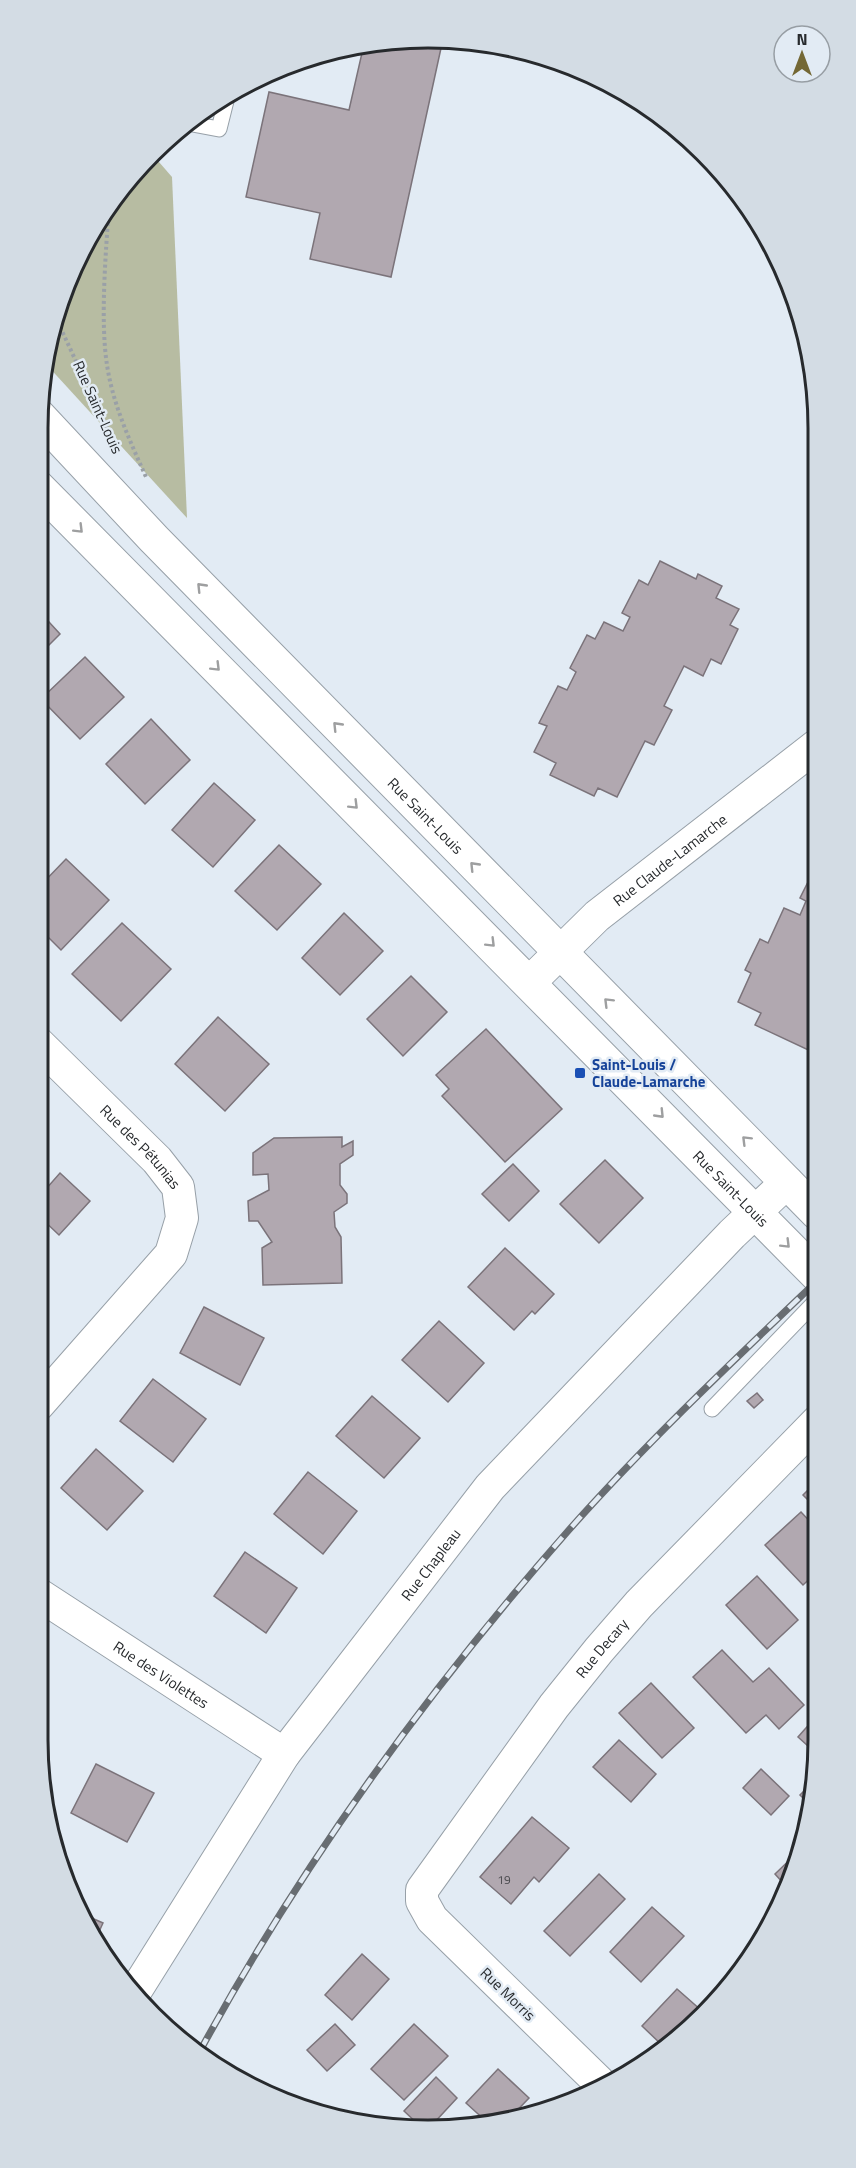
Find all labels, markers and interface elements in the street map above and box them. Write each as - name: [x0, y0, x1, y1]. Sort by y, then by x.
- north arrow: [772, 24, 832, 84]
- text: N: [796, 27, 808, 51]
- street label: Rue Saint-Louis: [67, 357, 129, 457]
- one-way arrow: [71, 521, 82, 532]
- one-way arrow: [197, 584, 208, 594]
- one-way arrow: [209, 661, 220, 671]
- one-way arrow: [334, 723, 345, 734]
- street label: Rue Saint-Louis: [383, 772, 469, 859]
- one-way arrow: [347, 798, 357, 809]
- street label: Rue Claude-Lamarche: [608, 808, 732, 911]
- one-way arrow: [470, 862, 481, 872]
- one-way arrow: [484, 936, 495, 947]
- one-way arrow: [605, 998, 616, 1009]
- place label: Saint-Louis / Claude-Lamarche: [592, 1053, 706, 1093]
- marker: Saint-Louis / Claude-Lamarche: [573, 1066, 587, 1080]
- street label: Rue des Pétunias: [95, 1099, 187, 1194]
- one-way arrow: [652, 1106, 663, 1117]
- one-way arrow: [742, 1136, 752, 1147]
- street label: Rue Saint-Louis: [688, 1145, 774, 1232]
- one-way arrow: [779, 1236, 790, 1247]
- street label: Rue Chapleau: [395, 1523, 466, 1605]
- street label: Rue Decary: [570, 1613, 633, 1683]
- street label: Rue des Violettes: [109, 1635, 214, 1714]
- house number: 19: [497, 1870, 511, 1889]
- street label: Rue Morris: [475, 1962, 541, 2026]

